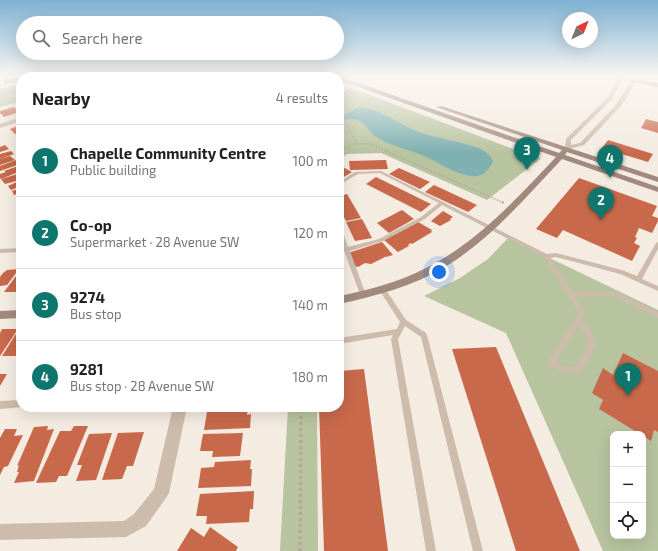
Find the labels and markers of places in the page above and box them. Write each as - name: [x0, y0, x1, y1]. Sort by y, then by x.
- pin: 3: [514, 137, 540, 170]
- pin: 4: [597, 145, 623, 178]
- pin: 2: [588, 187, 614, 220]
- pin: 1: [615, 363, 641, 396]

